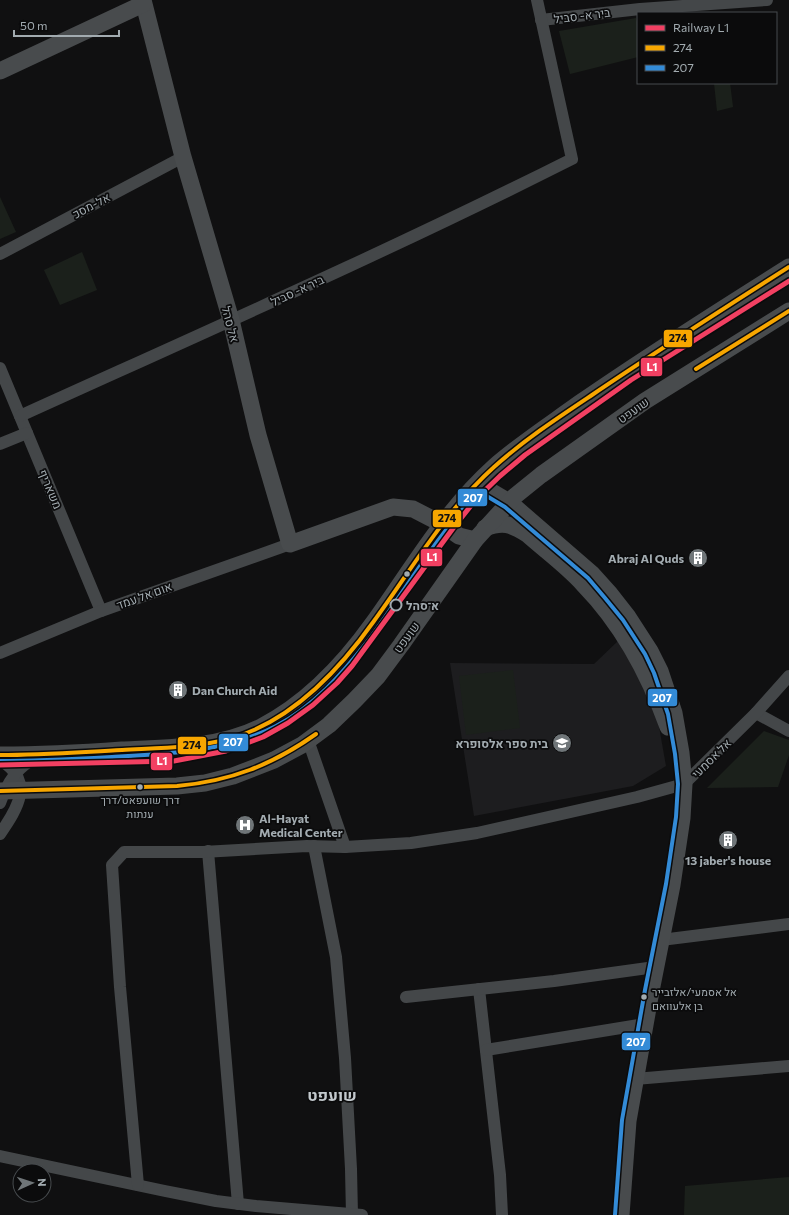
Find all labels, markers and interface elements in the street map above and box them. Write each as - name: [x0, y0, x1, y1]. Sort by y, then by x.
- street label: ביר א- סביל: [553, 4, 612, 25]
- scale bar: [14, 12, 119, 38]
- legend: [637, 12, 777, 84]
- text: 50 m: [20, 18, 48, 32]
- text: Railway L1: [673, 20, 729, 34]
- text: 274: [673, 40, 692, 54]
- text: 207: [673, 60, 694, 74]
- street label: אל-מסכ: [70, 189, 112, 221]
- street label: ביר א- סביל: [268, 271, 326, 308]
- street label: אל סהל: [219, 304, 243, 344]
- line badge: 274: [663, 329, 693, 348]
- text: 274: [669, 331, 687, 344]
- line badge: L1: [640, 357, 663, 377]
- text: L1: [647, 360, 657, 373]
- street label: שועפט: [615, 394, 651, 426]
- street label: משאריף: [36, 467, 66, 511]
- line badge: 207: [457, 488, 488, 507]
- text: 207: [463, 491, 483, 504]
- line badge: 274: [432, 509, 462, 528]
- text: 274: [438, 511, 456, 524]
- building icon: Abraj Al Quds: [687, 547, 709, 569]
- line badge: L1: [420, 548, 443, 567]
- text: L1: [427, 550, 437, 563]
- place label: Abraj Al Quds: [608, 551, 684, 565]
- unlabelled marker: [402, 569, 412, 579]
- street label: אום אל עמד: [114, 578, 174, 612]
- marker: א־סהל: [389, 598, 403, 612]
- place label: א־סהל: [406, 598, 439, 612]
- street label: שועפט: [390, 619, 422, 655]
- building icon: Dan Church Aid: [167, 679, 189, 701]
- place label: Dan Church Aid: [192, 683, 277, 697]
- line badge: 207: [647, 688, 678, 707]
- text: 207: [652, 691, 672, 704]
- school or university icon: בית ספר אלסופרא: [551, 732, 573, 754]
- line badge: 207: [218, 733, 249, 752]
- text: 207: [223, 735, 243, 748]
- street label: אל אסמעי: [688, 735, 734, 781]
- line badge: 274: [177, 736, 207, 755]
- place label: בית ספר אלסופרא: [455, 736, 548, 750]
- text: 274: [183, 738, 201, 751]
- line badge: L1: [150, 752, 173, 771]
- text: L1: [157, 754, 167, 767]
- marker: דרך שועפאט/דרך ענתות: [135, 782, 145, 792]
- place label: דרך שועפאט/דרך ענתות: [100, 793, 180, 820]
- place label: Al-Hayat Medical Center: [259, 811, 343, 839]
- hospital icon: Al-Hayat Medical Center: [234, 814, 256, 836]
- building icon: 13 jaber's house: [717, 829, 739, 851]
- place label: 13 jaber's house: [685, 853, 771, 867]
- place label: אל אסמעי/אלזבייר בן אלעוואם: [652, 985, 737, 1012]
- marker: אל אסמעי/אלזבייר בן אלעוואם: [639, 992, 649, 1002]
- line badge: 207: [621, 1032, 651, 1051]
- text: 207: [626, 1035, 646, 1048]
- district label: שועפט: [307, 1085, 357, 1104]
- north arrow: [12, 1163, 52, 1203]
- text: N: [36, 1178, 49, 1187]

